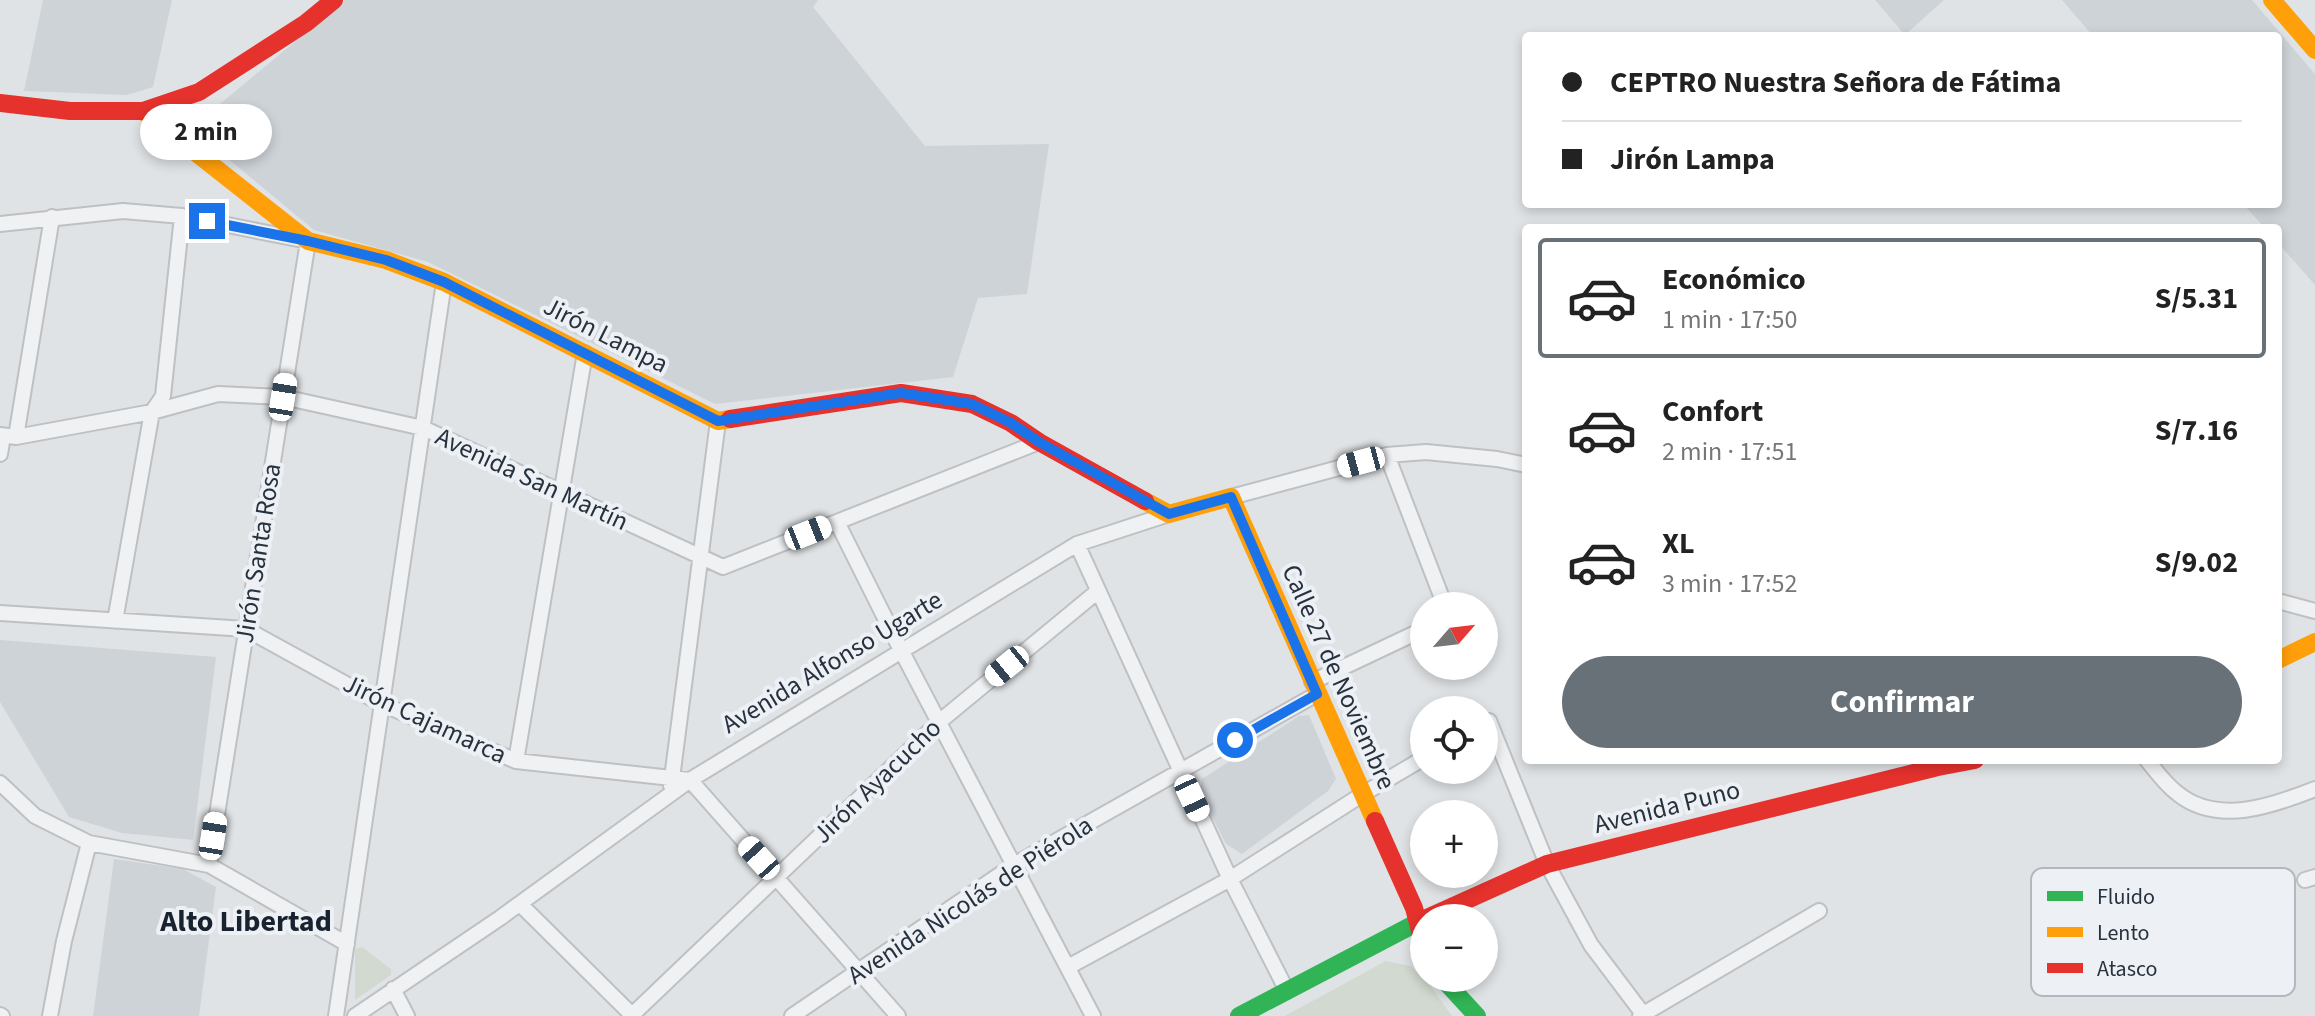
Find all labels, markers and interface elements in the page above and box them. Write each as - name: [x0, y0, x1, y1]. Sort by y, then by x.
- text: CEPTRO Nuestra Señora de Fátima: [1610, 61, 2061, 104]
- callout: 2 min: [141, 105, 273, 161]
- text: 2 min: [174, 113, 238, 150]
- text: Jirón Lampa: [1610, 138, 1775, 181]
- route end: [189, 203, 225, 239]
- text: Económico: [1662, 258, 1806, 301]
- icon: car: [1566, 262, 1638, 334]
- text: S/5.31: [2155, 277, 2238, 320]
- street label: Jirón Lampa: [537, 288, 675, 382]
- text: 1 min · 17:50: [1662, 301, 1797, 338]
- car: [267, 371, 299, 423]
- text: Confort: [1662, 390, 1763, 433]
- icon: car: [1566, 394, 1638, 466]
- text: S/7.16: [2155, 409, 2238, 452]
- street label: Avenida San Martín: [429, 418, 635, 540]
- text: 2 min · 17:51: [1662, 433, 1797, 470]
- car: [1335, 444, 1387, 480]
- street label: Jirón Santa Rosa: [226, 460, 290, 646]
- car: [781, 513, 835, 553]
- text: XL: [1662, 522, 1695, 565]
- icon: car: [1566, 526, 1638, 598]
- text: S/9.02: [2155, 541, 2238, 584]
- street label: Calle 27 de Noviembre: [1273, 559, 1405, 795]
- text: 3 min · 17:52: [1662, 565, 1797, 602]
- street label: Avenida Alfonso Ugarte: [715, 581, 949, 743]
- north arrow: [1410, 592, 1498, 680]
- map controls: [1410, 592, 1498, 992]
- car: [981, 642, 1033, 690]
- button: Confirmar: [1562, 656, 2242, 748]
- street label: Jirón Cajamarca: [337, 665, 513, 773]
- button: locate: [1410, 696, 1498, 784]
- street label: Jirón Ayacucho: [804, 710, 950, 852]
- route start: [1217, 722, 1253, 758]
- car: [1171, 771, 1213, 825]
- street label: Avenida Puno: [1590, 771, 1744, 843]
- button: +: [1410, 800, 1498, 888]
- street label: Avenida Nicolás de Piérola: [840, 807, 1100, 993]
- car: [197, 810, 229, 862]
- car: [734, 832, 784, 884]
- legend: [2031, 868, 2295, 996]
- text: Fluido: [2097, 881, 2155, 913]
- district label: Alto Libertad: [159, 900, 332, 943]
- button: −: [1410, 904, 1498, 992]
- text: Lento: [2097, 917, 2149, 949]
- text: Atasco: [2097, 953, 2157, 985]

